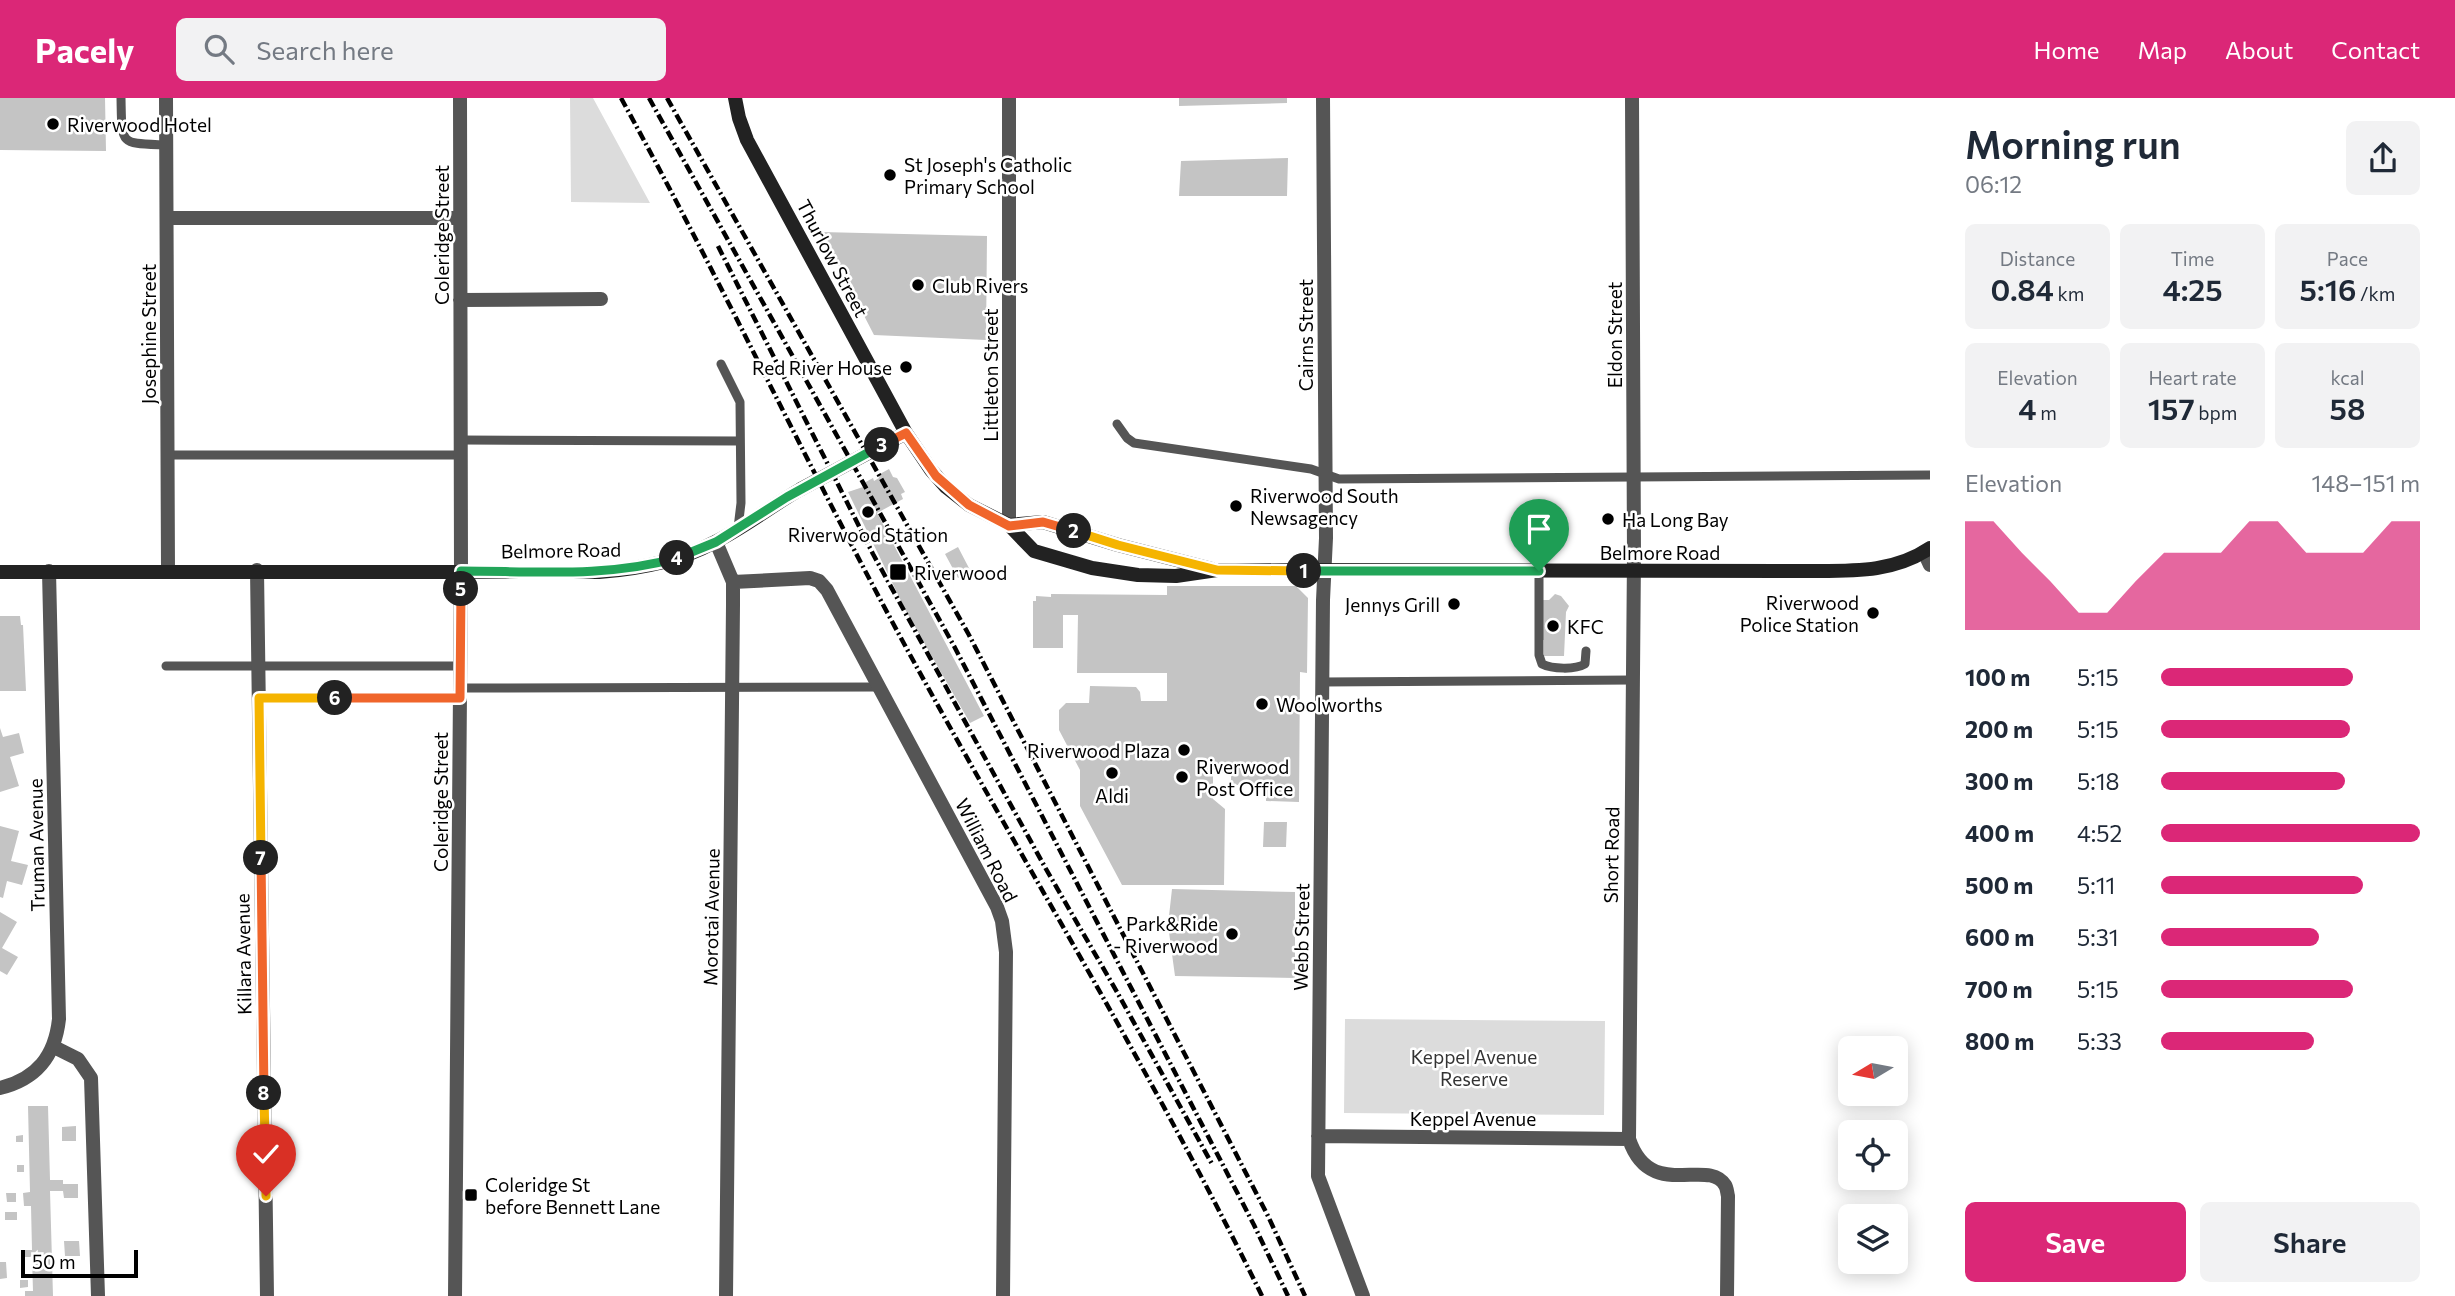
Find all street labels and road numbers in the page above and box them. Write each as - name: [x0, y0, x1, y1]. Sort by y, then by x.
- street label: Coleridge Street: [430, 165, 453, 305]
- street label: Thurlow Street: [792, 195, 874, 321]
- street label: Josephine Street: [137, 263, 160, 404]
- street label: Cairns Street: [1294, 279, 1317, 391]
- street label: Eldon Street: [1603, 281, 1626, 388]
- street label: Littleton Street: [979, 308, 1002, 442]
- street label: Belmore Road: [501, 537, 621, 563]
- street label: Belmore Road: [1600, 541, 1720, 564]
- street label: Coleridge Street: [429, 732, 452, 872]
- street label: Truman Avenue: [23, 778, 49, 912]
- street label: William Road: [951, 794, 1023, 906]
- street label: Short Road: [1599, 806, 1623, 904]
- street label: Morotai Avenue: [698, 848, 724, 986]
- street label: Webb Street: [1289, 883, 1313, 991]
- street label: Killara Avenue: [230, 893, 256, 1015]
- street label: Keppel Avenue: [1410, 1107, 1536, 1130]

